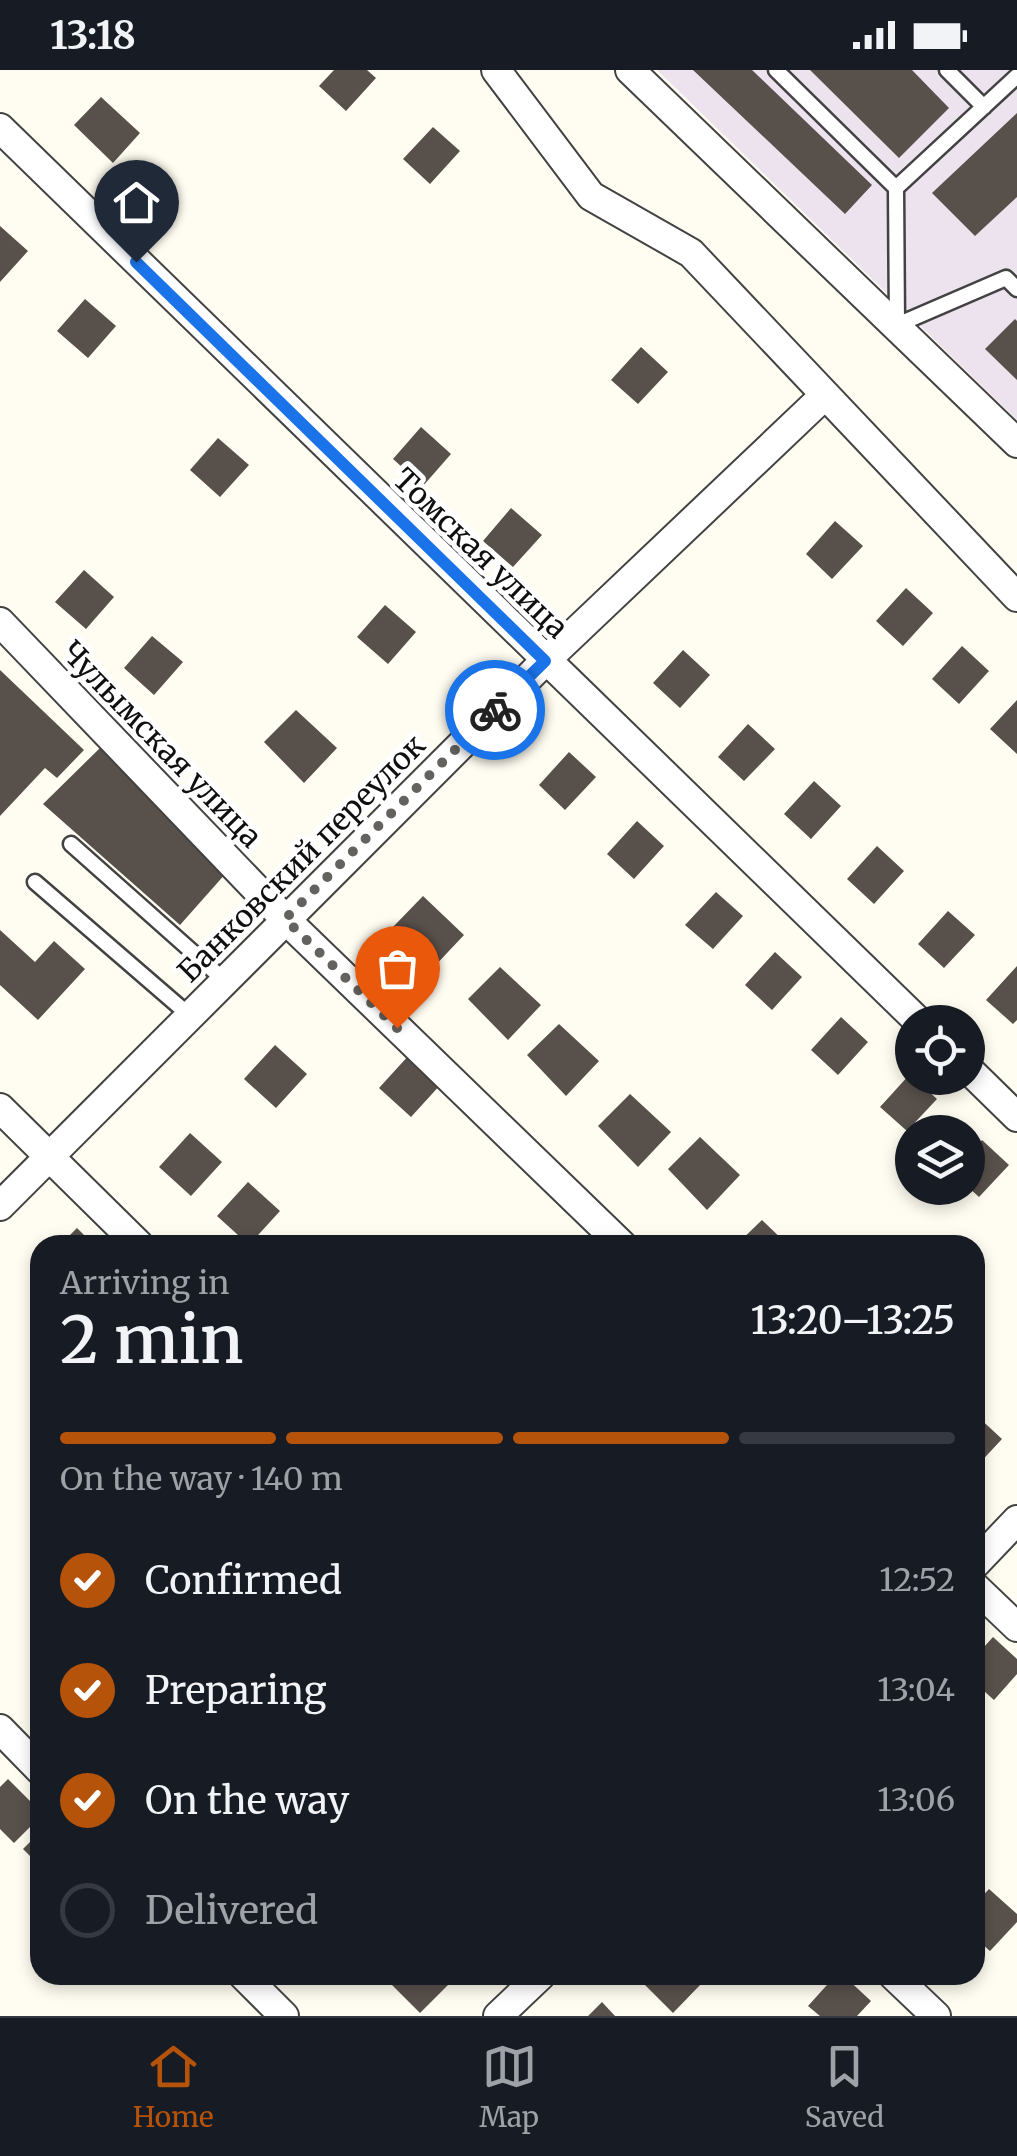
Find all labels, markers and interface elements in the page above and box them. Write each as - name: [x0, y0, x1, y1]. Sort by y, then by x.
- text: 13:18: [50, 12, 136, 59]
- pin: [94, 160, 179, 263]
- icon: home: [109, 175, 164, 230]
- street label: Томская улица: [386, 460, 576, 646]
- street label: Чулымская улица: [54, 633, 270, 855]
- courier: [445, 660, 545, 760]
- icon: bike: [468, 683, 523, 738]
- street label: Банковский переулок: [169, 726, 433, 990]
- pin: [355, 926, 440, 1029]
- icon: bag: [370, 941, 425, 996]
- map controls: [895, 1005, 985, 1205]
- button: locate: [895, 1005, 985, 1095]
- button: layers: [895, 1115, 985, 1205]
- text: Arriving in: [60, 1263, 229, 1303]
- text: 13:20–13:25: [751, 1297, 955, 1344]
- text: 2 min: [60, 1299, 244, 1381]
- text: On the way · 140 m: [60, 1459, 343, 1499]
- icon: check: [60, 1553, 115, 1608]
- text: Confirmed: [145, 1557, 342, 1604]
- text: 12:52: [879, 1560, 955, 1600]
- icon: check: [60, 1663, 115, 1718]
- text: Preparing: [145, 1667, 327, 1714]
- text: 13:04: [877, 1670, 955, 1710]
- icon: check: [60, 1773, 115, 1828]
- text: On the way: [145, 1777, 349, 1824]
- text: 13:06: [877, 1780, 955, 1820]
- text: Delivered: [145, 1887, 318, 1934]
- tab: Home: [133, 2039, 214, 2135]
- tab: Map: [479, 2039, 539, 2135]
- tab: Saved: [805, 2039, 884, 2135]

